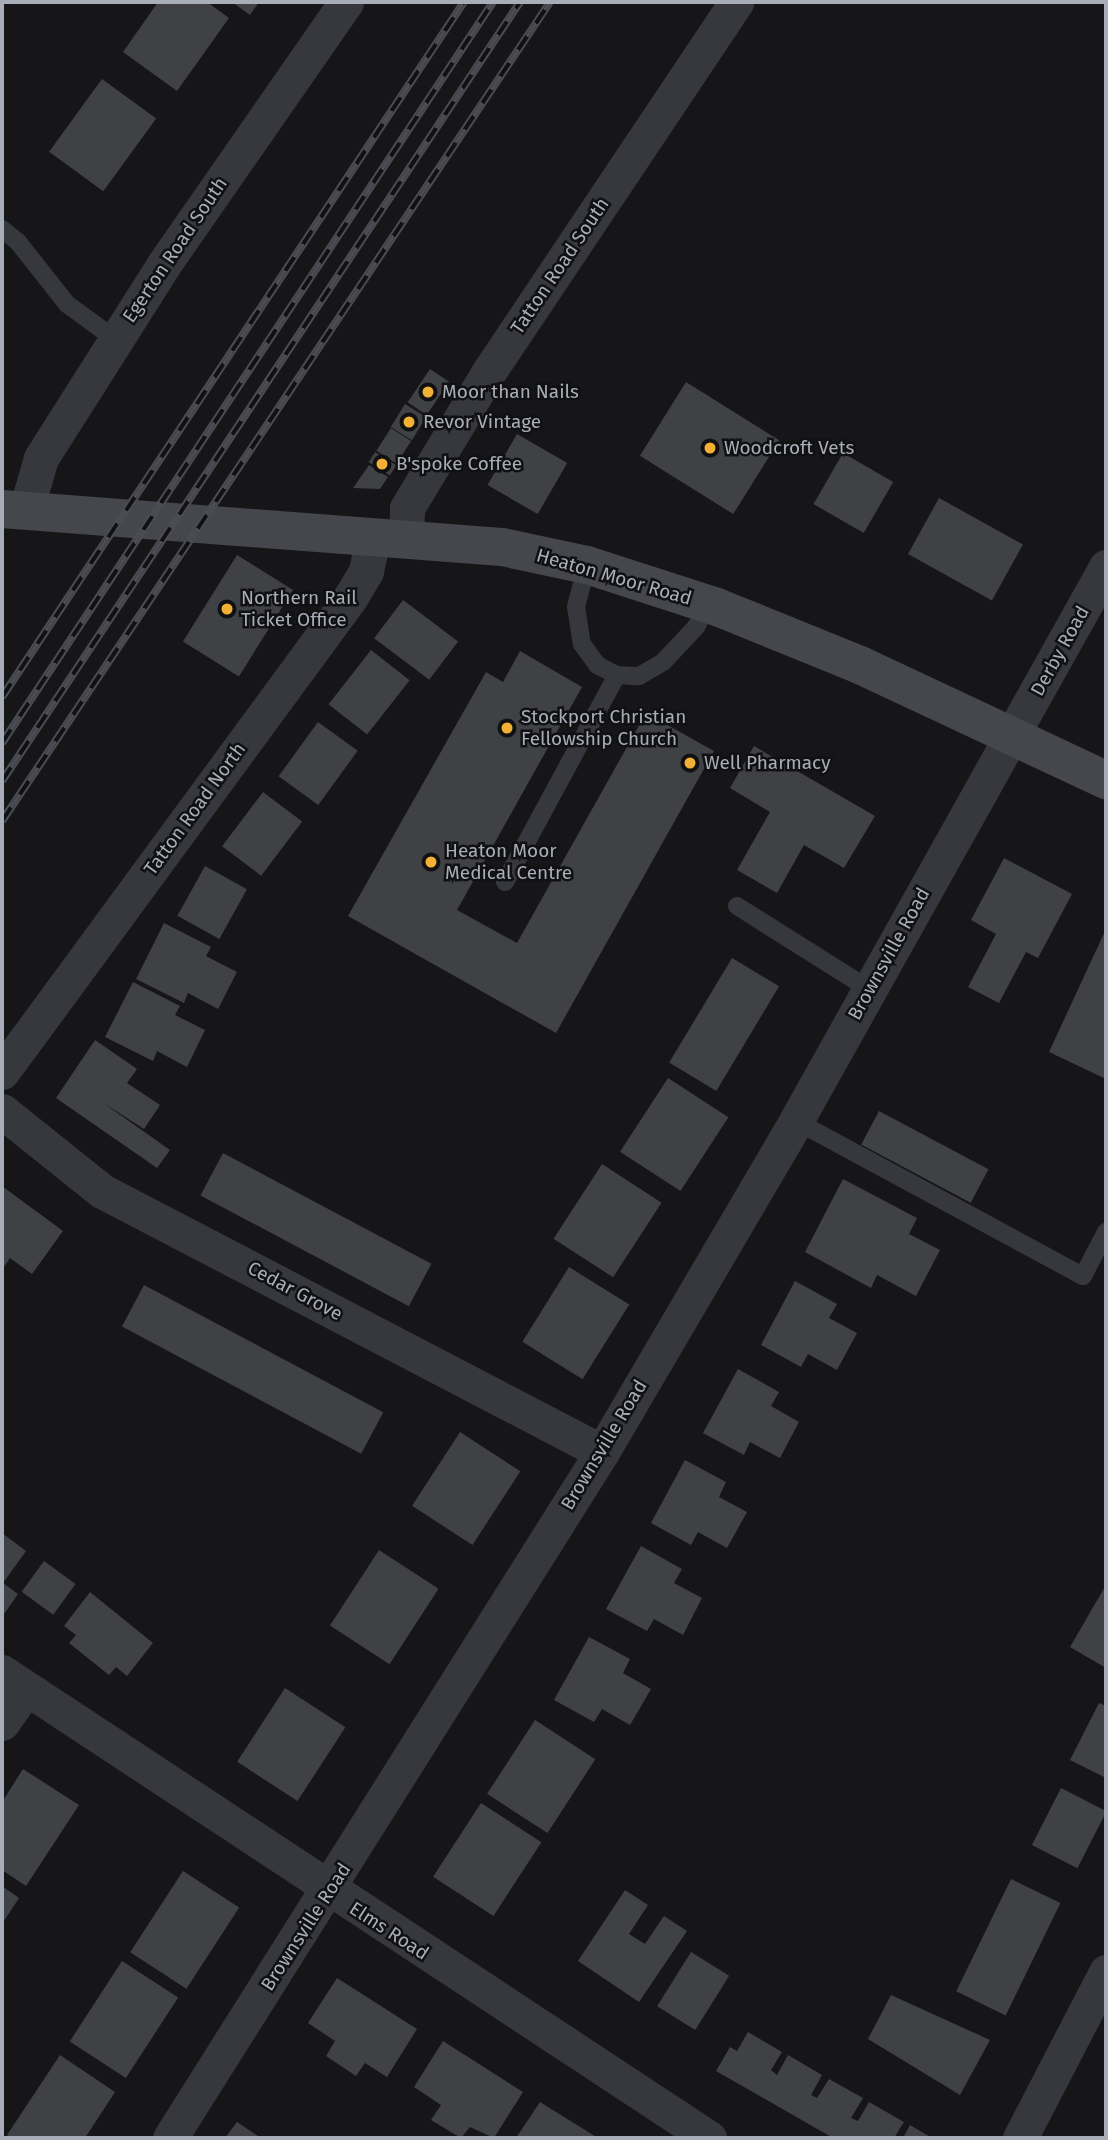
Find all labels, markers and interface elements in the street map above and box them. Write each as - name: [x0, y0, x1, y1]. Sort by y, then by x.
- street label: Egerton Road South: [118, 173, 232, 327]
- street label: Tatton Road South: [506, 194, 614, 338]
- place label: Moor than Nails: [442, 381, 579, 403]
- marker: Moor than Nails: [420, 384, 436, 400]
- place label: Revor Vintage: [423, 411, 541, 433]
- marker: Revor Vintage: [401, 414, 417, 430]
- place label: Woodcroft Vets: [724, 437, 854, 459]
- marker: Woodcroft Vets: [702, 440, 718, 456]
- place label: B'spoke Coffee: [396, 453, 522, 475]
- marker: B'spoke Coffee: [374, 456, 390, 472]
- street label: Heaton Moor Road: [534, 544, 694, 610]
- place label: Northern Rail Ticket Office: [241, 587, 357, 631]
- marker: Northern Rail Ticket Office: [219, 601, 235, 617]
- street label: Derby Road: [1026, 602, 1094, 700]
- place label: Stockport Christian Fellowship Church: [521, 706, 686, 750]
- marker: Stockport Christian Fellowship Church: [499, 720, 515, 736]
- street label: Tatton Road North: [139, 738, 251, 880]
- place label: Well Pharmacy: [704, 752, 831, 774]
- marker: Well Pharmacy: [682, 755, 698, 771]
- place label: Heaton Moor Medical Centre: [445, 840, 572, 884]
- marker: Heaton Moor Medical Centre: [423, 854, 439, 870]
- street label: Brownsville Road: [843, 884, 935, 1024]
- street label: Cedar Grove: [244, 1257, 346, 1325]
- street label: Brownsville Road: [556, 1376, 652, 1514]
- street label: Brownsville Road: [256, 1859, 356, 1995]
- street label: Elms Road: [345, 1897, 433, 1965]

